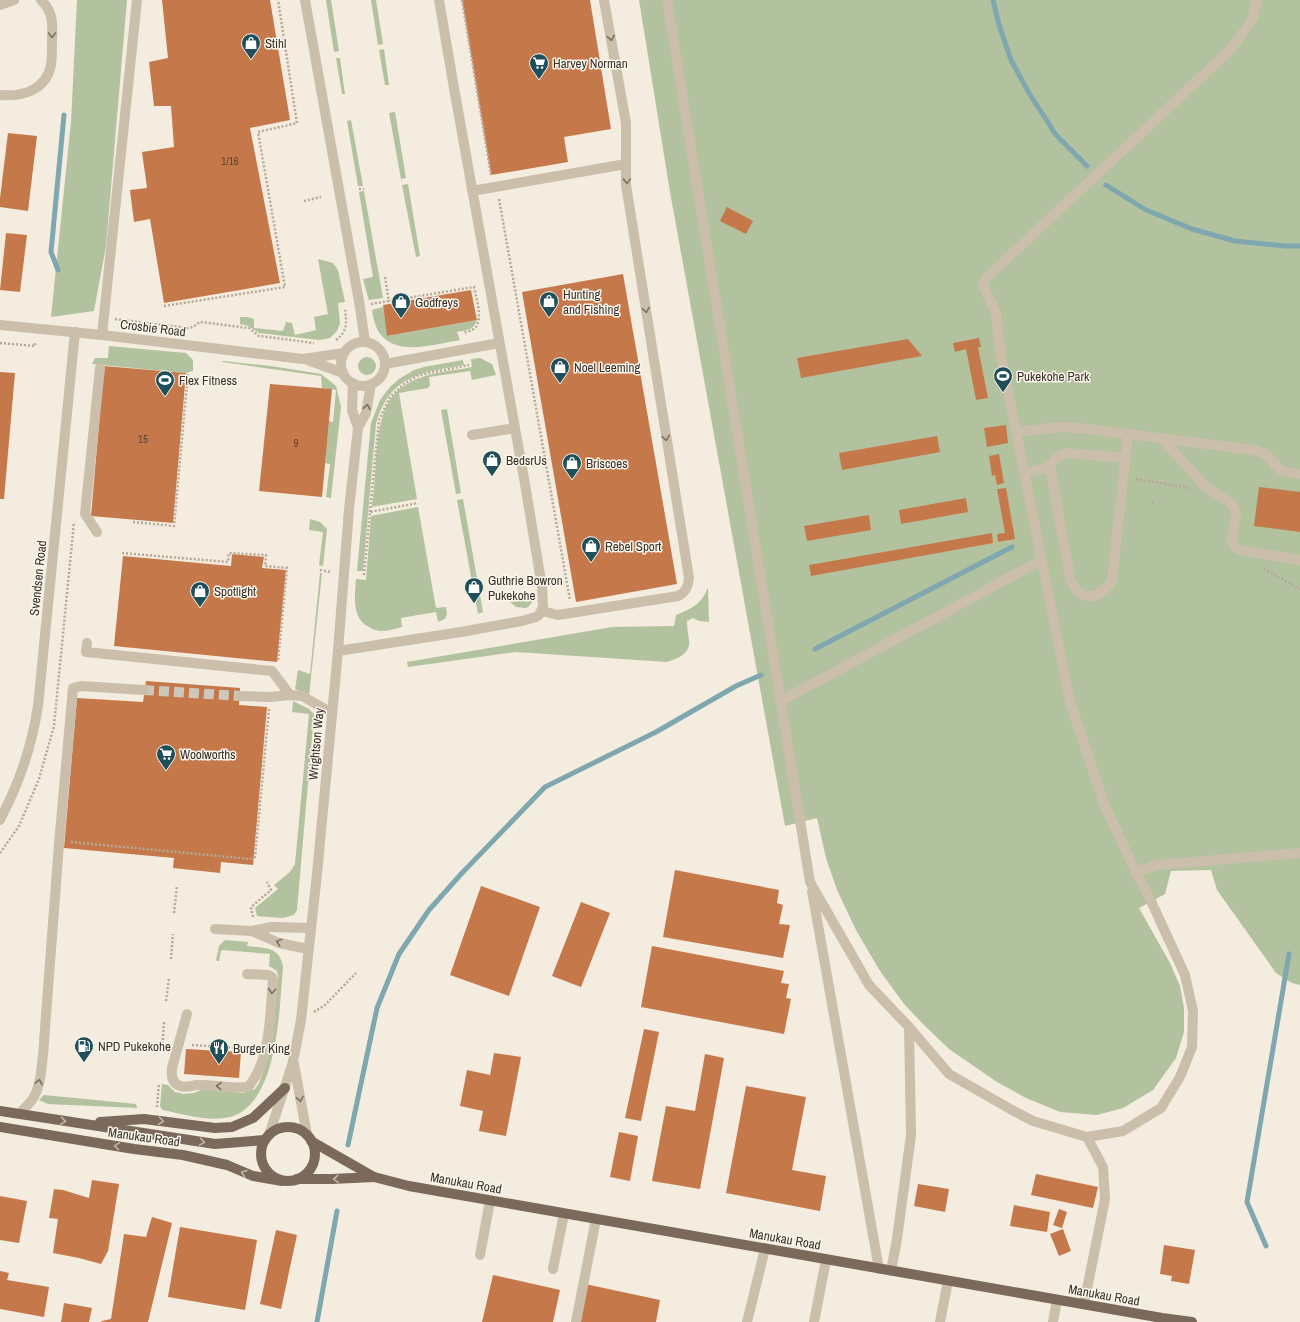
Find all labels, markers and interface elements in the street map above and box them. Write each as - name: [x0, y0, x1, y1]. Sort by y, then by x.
- one-way arrow: [48, 32, 56, 38]
- shop icon: Stihl: [240, 32, 262, 60]
- place label: Stihl: [265, 35, 286, 52]
- one-way arrow: [606, 35, 615, 42]
- supermarket icon: Harvey Norman: [528, 52, 550, 80]
- place label: Harvey Norman: [553, 55, 628, 72]
- house number: 1/16: [221, 154, 239, 168]
- one-way arrow: [622, 178, 631, 184]
- place label: Hunting and Fishing: [563, 286, 619, 318]
- shop icon: Hunting and Fishing: [538, 290, 560, 318]
- shop icon: Godfreys: [390, 291, 412, 319]
- place label: Godfreys: [415, 294, 458, 311]
- one-way arrow: [641, 306, 650, 313]
- street label: Crosbie Road: [119, 316, 187, 340]
- shop icon: Noel Leeming: [549, 356, 571, 384]
- place label: Noel Leeming: [574, 359, 640, 376]
- sports icon: Pukekohe Park: [992, 365, 1014, 393]
- place label: Pukekohe Park: [1017, 368, 1090, 385]
- sports icon: Flex Fitness: [154, 369, 176, 397]
- place label: Flex Fitness: [179, 372, 237, 389]
- one-way arrow: [362, 404, 371, 410]
- house number: 15: [138, 432, 148, 446]
- one-way arrow: [662, 435, 670, 441]
- house number: 9: [293, 436, 299, 450]
- shop icon: BedsrUs: [481, 449, 503, 477]
- place label: BedsrUs: [506, 452, 547, 469]
- shop icon: Briscoes: [561, 452, 583, 480]
- place label: Briscoes: [586, 455, 627, 472]
- shop icon: Rebel Sport: [580, 535, 602, 563]
- place label: Rebel Sport: [605, 538, 661, 555]
- street label: Svendsen Road: [26, 539, 50, 617]
- place label: Guthrie Bowron Pukekohe: [488, 572, 563, 604]
- shop icon: Guthrie Bowron Pukekohe: [463, 576, 485, 604]
- shop icon: Spotlight: [189, 580, 211, 608]
- place label: Spotlight: [214, 583, 256, 600]
- street label: Wrightson Way: [304, 707, 328, 781]
- supermarket icon: Woolworths: [155, 743, 177, 771]
- place label: Woolworths: [180, 746, 236, 763]
- one-way arrow: [276, 938, 283, 947]
- one-way arrow: [267, 988, 276, 994]
- fuel station icon: NPD Pukekohe: [73, 1035, 95, 1063]
- restaurant icon: Burger King: [208, 1037, 230, 1065]
- place label: NPD Pukekohe: [98, 1038, 171, 1055]
- place label: Burger King: [233, 1040, 290, 1057]
- one-way arrow: [34, 1079, 43, 1085]
- one-way arrow: [216, 1082, 222, 1090]
- one-way arrow: [296, 1096, 304, 1102]
- one-way arrow: [60, 1116, 66, 1125]
- one-way arrow: [158, 1117, 164, 1126]
- street label: Manukau Road: [107, 1124, 181, 1150]
- one-way arrow: [199, 1137, 205, 1146]
- one-way arrow: [114, 1143, 121, 1151]
- street label: Manukau Road: [429, 1168, 503, 1198]
- one-way arrow: [241, 1169, 248, 1177]
- one-way arrow: [333, 1175, 339, 1183]
- street label: Manukau Road: [748, 1224, 822, 1254]
- street label: Manukau Road: [1067, 1280, 1141, 1310]

